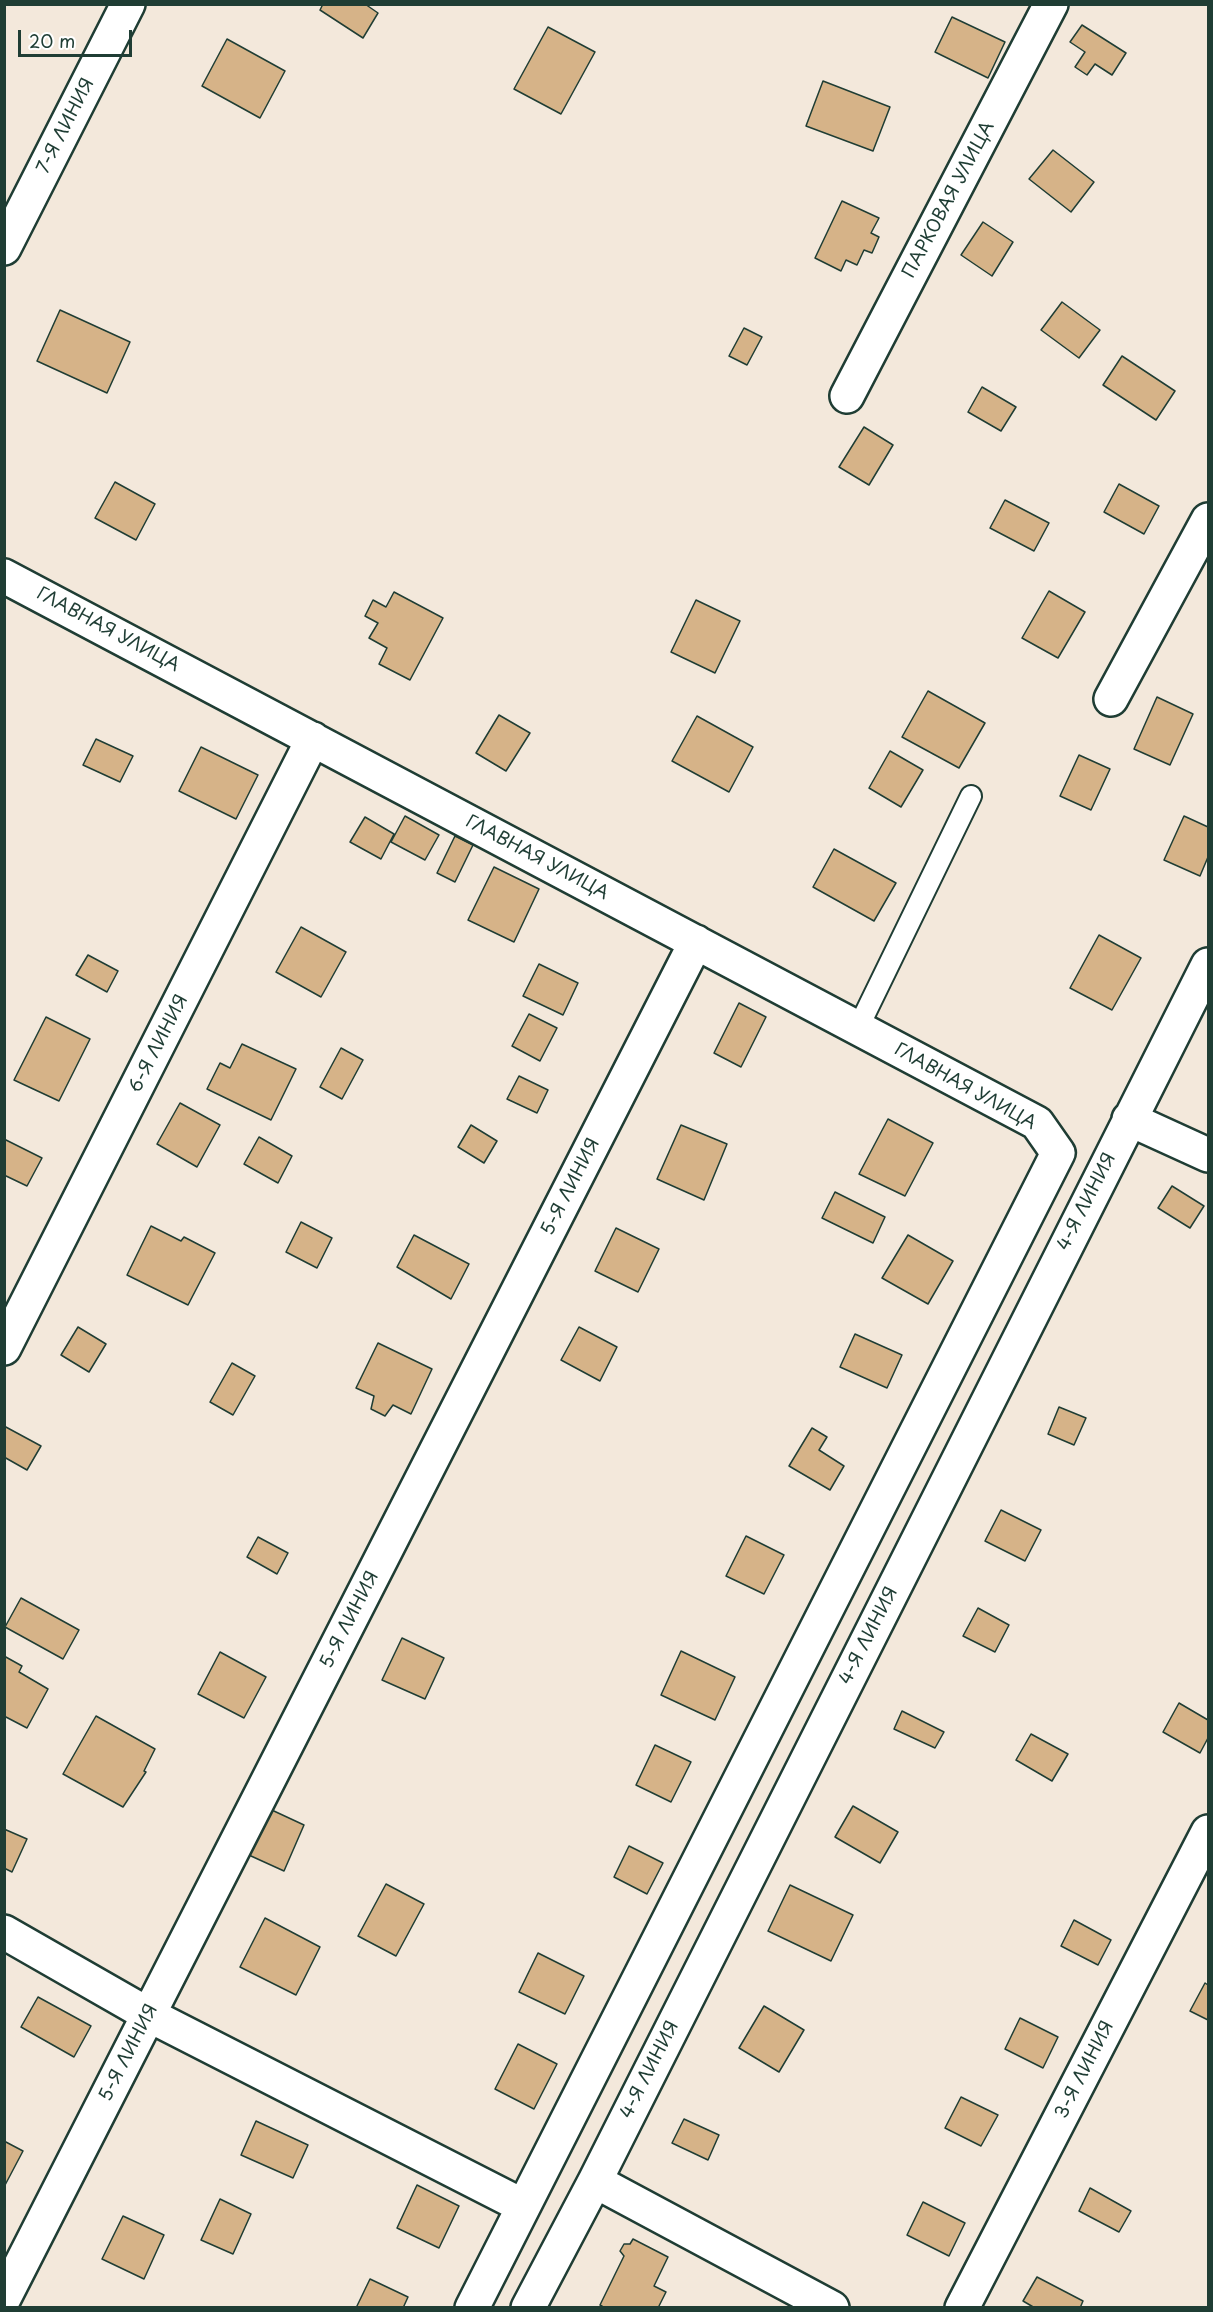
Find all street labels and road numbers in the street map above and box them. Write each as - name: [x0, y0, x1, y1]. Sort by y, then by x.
- street label: 7-Я ЛИНИЯ: [33, 75, 99, 177]
- street label: ПАРКОВАЯ УЛИЦА: [899, 118, 999, 282]
- street label: ГЛАВНАЯ УЛИЦА: [33, 583, 183, 677]
- street label: ГЛАВНАЯ УЛИЦА: [462, 811, 612, 905]
- street label: 6-Я ЛИНИЯ: [125, 991, 193, 1097]
- street label: ГЛАВНАЯ УЛИЦА: [890, 1039, 1040, 1135]
- street label: 5-Я ЛИНИЯ: [537, 1135, 605, 1239]
- street label: 4-Я ЛИНИЯ: [1053, 1150, 1121, 1254]
- street label: 5-Я ЛИНИЯ: [316, 1568, 384, 1672]
- street label: 4-Я ЛИНИЯ: [835, 1584, 903, 1688]
- street label: 5-Я ЛИНИЯ: [95, 2001, 163, 2105]
- street label: 4-Я ЛИНИЯ: [616, 2018, 684, 2122]
- street label: 3-Я ЛИНИЯ: [1051, 2018, 1119, 2122]

